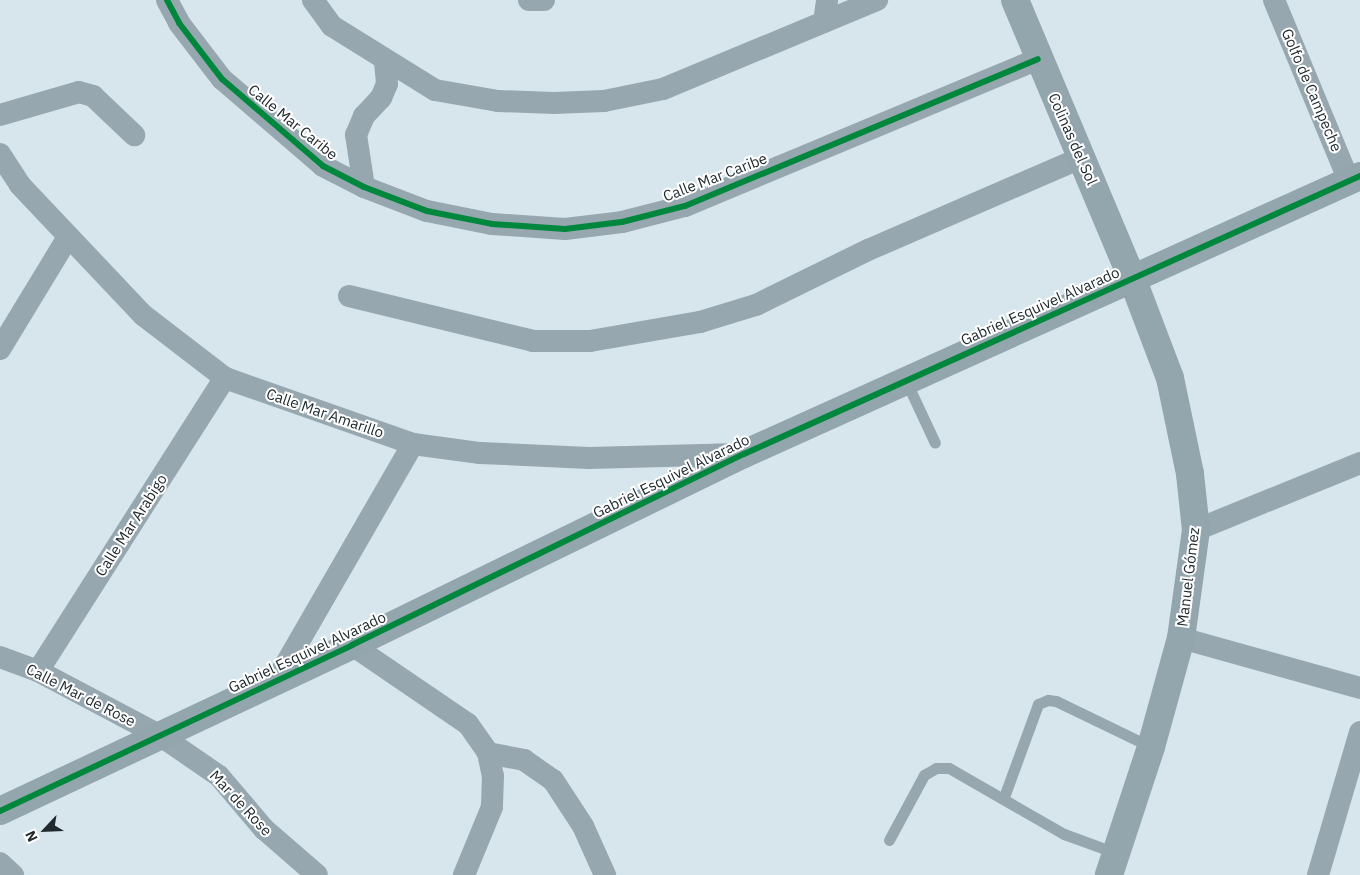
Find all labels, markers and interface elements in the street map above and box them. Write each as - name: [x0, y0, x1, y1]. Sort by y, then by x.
- street label: Golfo de Campeche: [1278, 26, 1346, 154]
- street label: Calle Mar Caribe: [245, 80, 341, 164]
- street label: Colinas del Sol: [1045, 90, 1101, 188]
- street label: Calle Mar Caribe: [660, 149, 770, 205]
- street label: Gabriel Esquivel Alvarado: [958, 263, 1122, 349]
- street label: Calle Mar Amarillo: [264, 384, 386, 442]
- street label: Gabriel Esquivel Alvarado: [590, 430, 752, 522]
- street label: Calle Mar Arabigo: [91, 471, 171, 579]
- street label: Manuel Gómez: [1173, 526, 1203, 628]
- street label: Gabriel Esquivel Alvarado: [225, 608, 389, 696]
- street label: Calle Mar de Rose: [23, 660, 139, 730]
- street label: Mar de Rose: [206, 767, 276, 839]
- north arrow: [20, 805, 70, 855]
- text: N: [21, 828, 42, 845]

